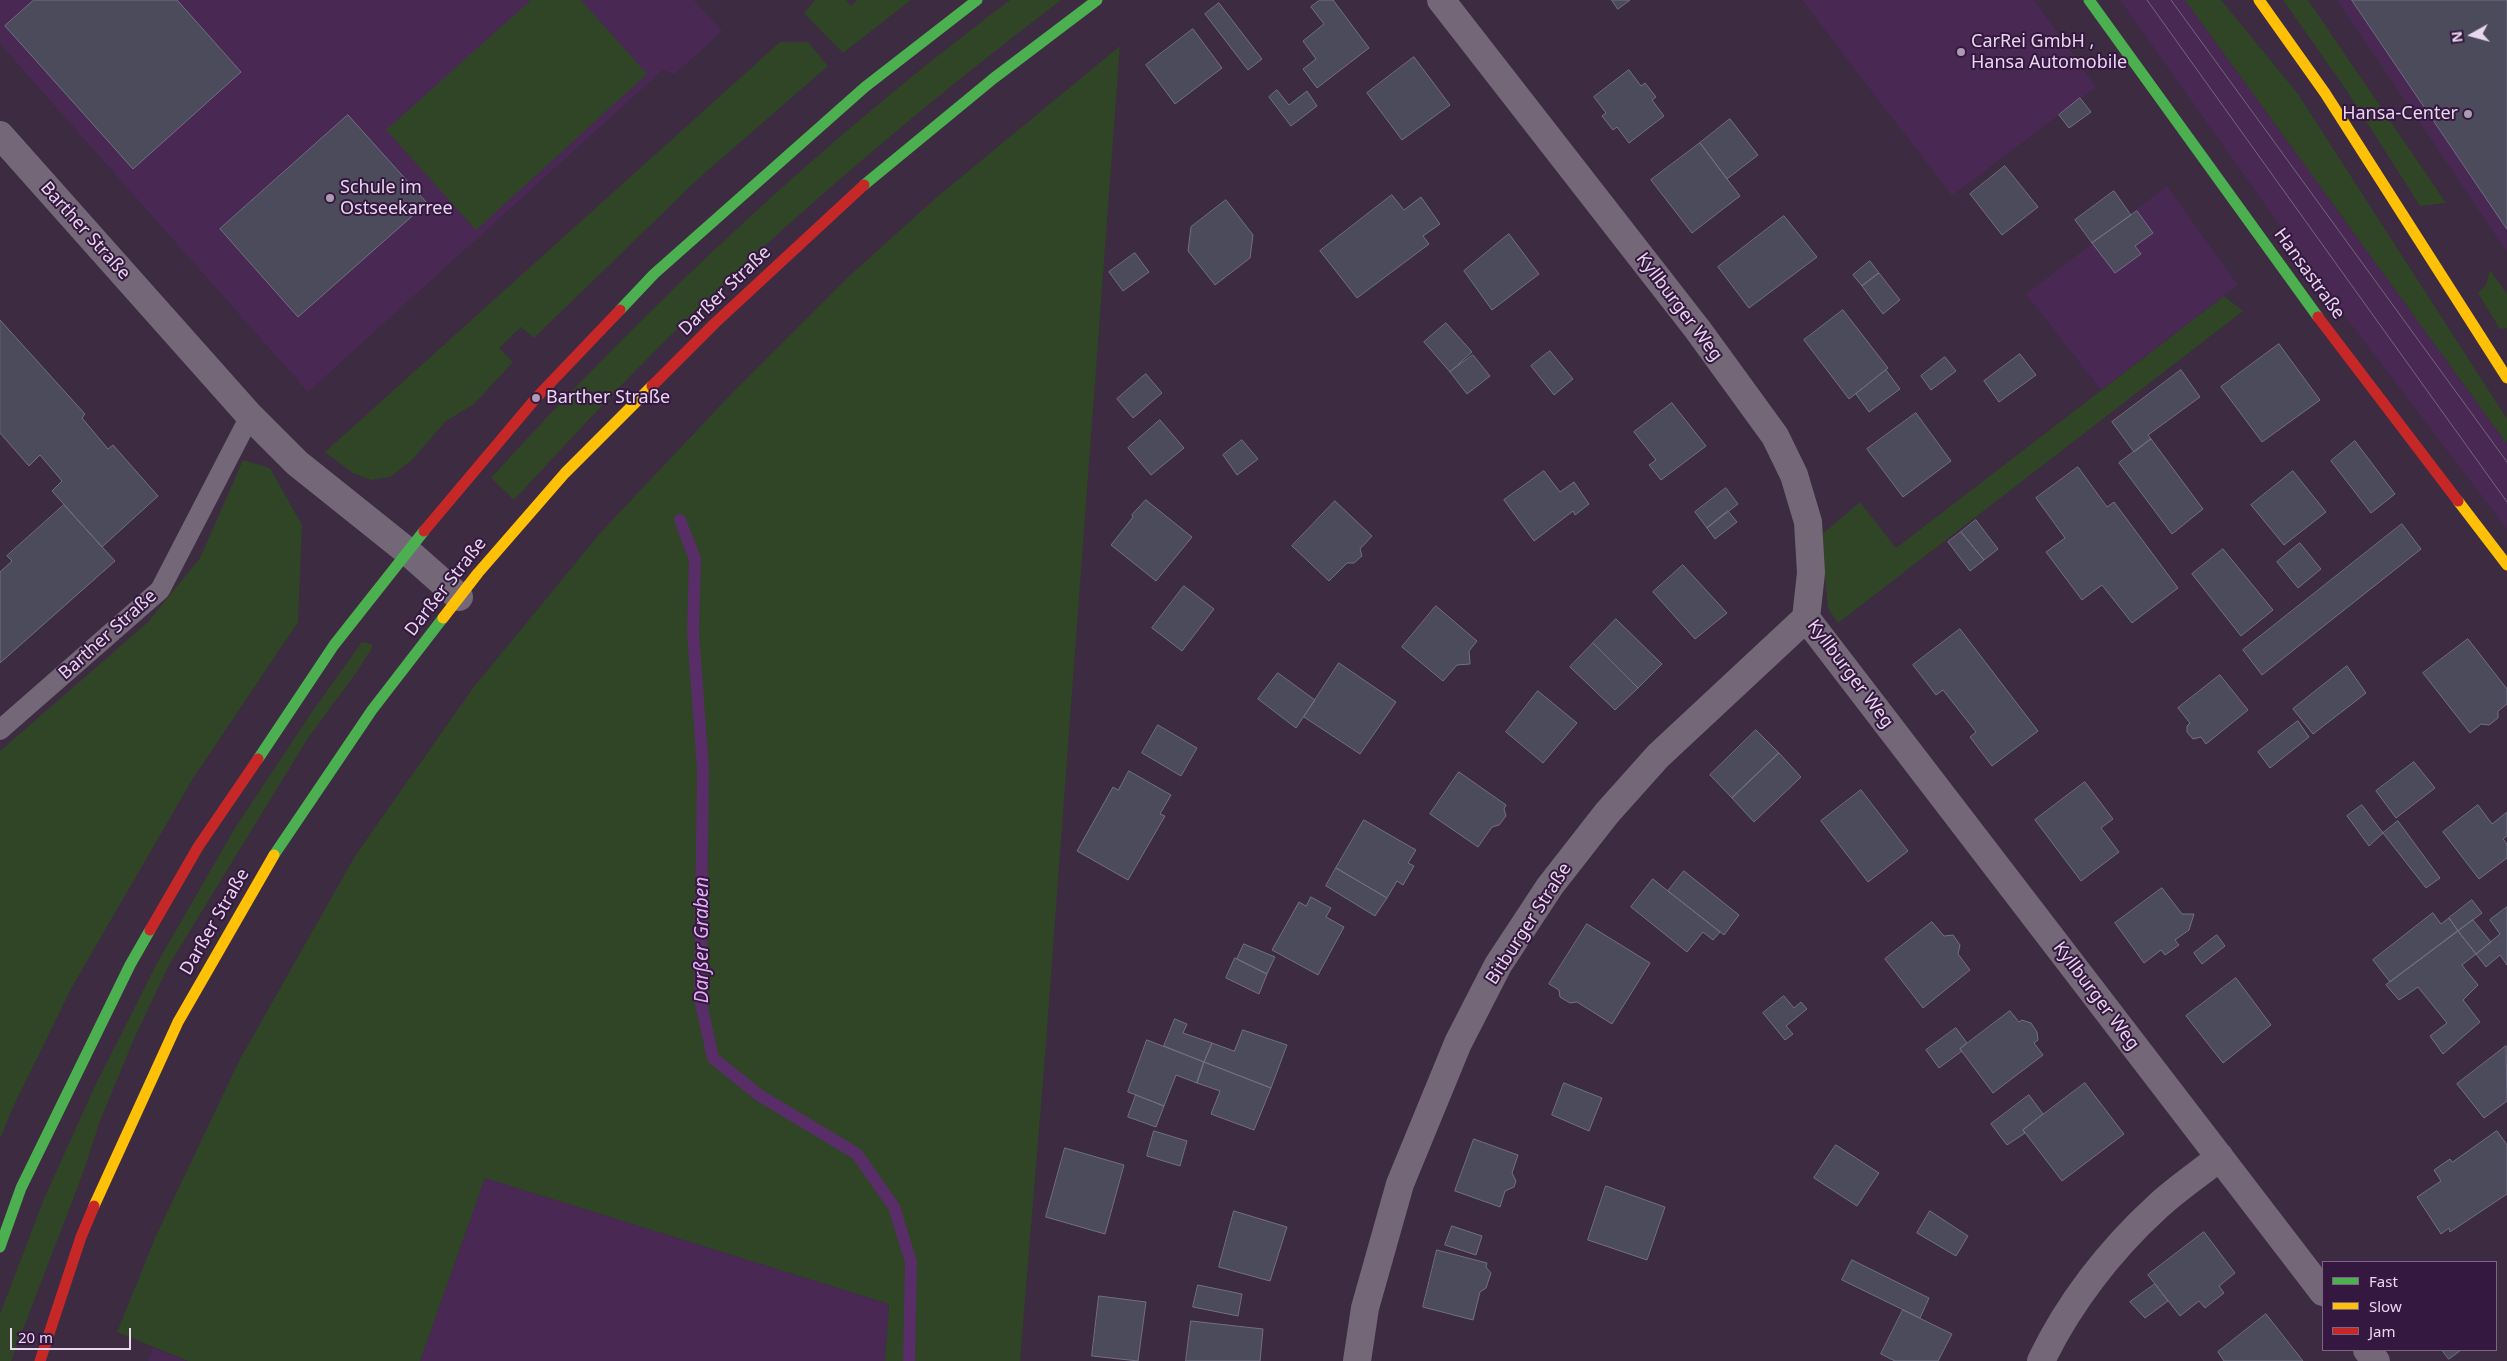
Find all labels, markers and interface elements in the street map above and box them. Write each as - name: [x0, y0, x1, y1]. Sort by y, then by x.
- north arrow: [2447, 10, 2497, 60]
- text: N: [2446, 30, 2467, 44]
- place label: CarRei GmbH , Hansa Automobile: [1971, 31, 2127, 74]
- marker: CarRei GmbH , Hansa Automobile: [1955, 46, 1967, 58]
- place label: Hansa-Center: [2342, 103, 2458, 125]
- marker: Hansa-Center: [2462, 108, 2474, 120]
- place label: Schule im Ostseekarree: [340, 177, 453, 220]
- street label: Barther Straße: [35, 178, 135, 284]
- marker: Schule im Ostseekarree: [324, 192, 336, 204]
- street label: Hansastraße: [2269, 224, 2349, 324]
- street label: Darßer Straße: [675, 242, 775, 340]
- street label: Kyllburger Weg: [1631, 249, 1727, 365]
- place label: Barther Straße: [546, 387, 670, 409]
- marker: Barther Straße: [530, 392, 542, 404]
- street label: Darßer Straße: [401, 533, 491, 641]
- street label: Barther Straße: [55, 585, 161, 685]
- street label: Kyllburger Weg: [1802, 616, 1898, 732]
- street label: Bitburger Straße: [1482, 859, 1576, 989]
- street label: Darßer Straße: [176, 865, 254, 979]
- water label: Darßer Graben: [692, 877, 714, 1003]
- street label: Kyllburger Weg: [2048, 938, 2144, 1054]
- legend: [2322, 1261, 2497, 1351]
- text: Fast: [2369, 1271, 2398, 1291]
- text: Slow: [2369, 1296, 2402, 1316]
- scale bar: [12, 1318, 134, 1350]
- text: Jam: [2369, 1321, 2396, 1341]
- text: 20 m: [18, 1327, 53, 1347]

